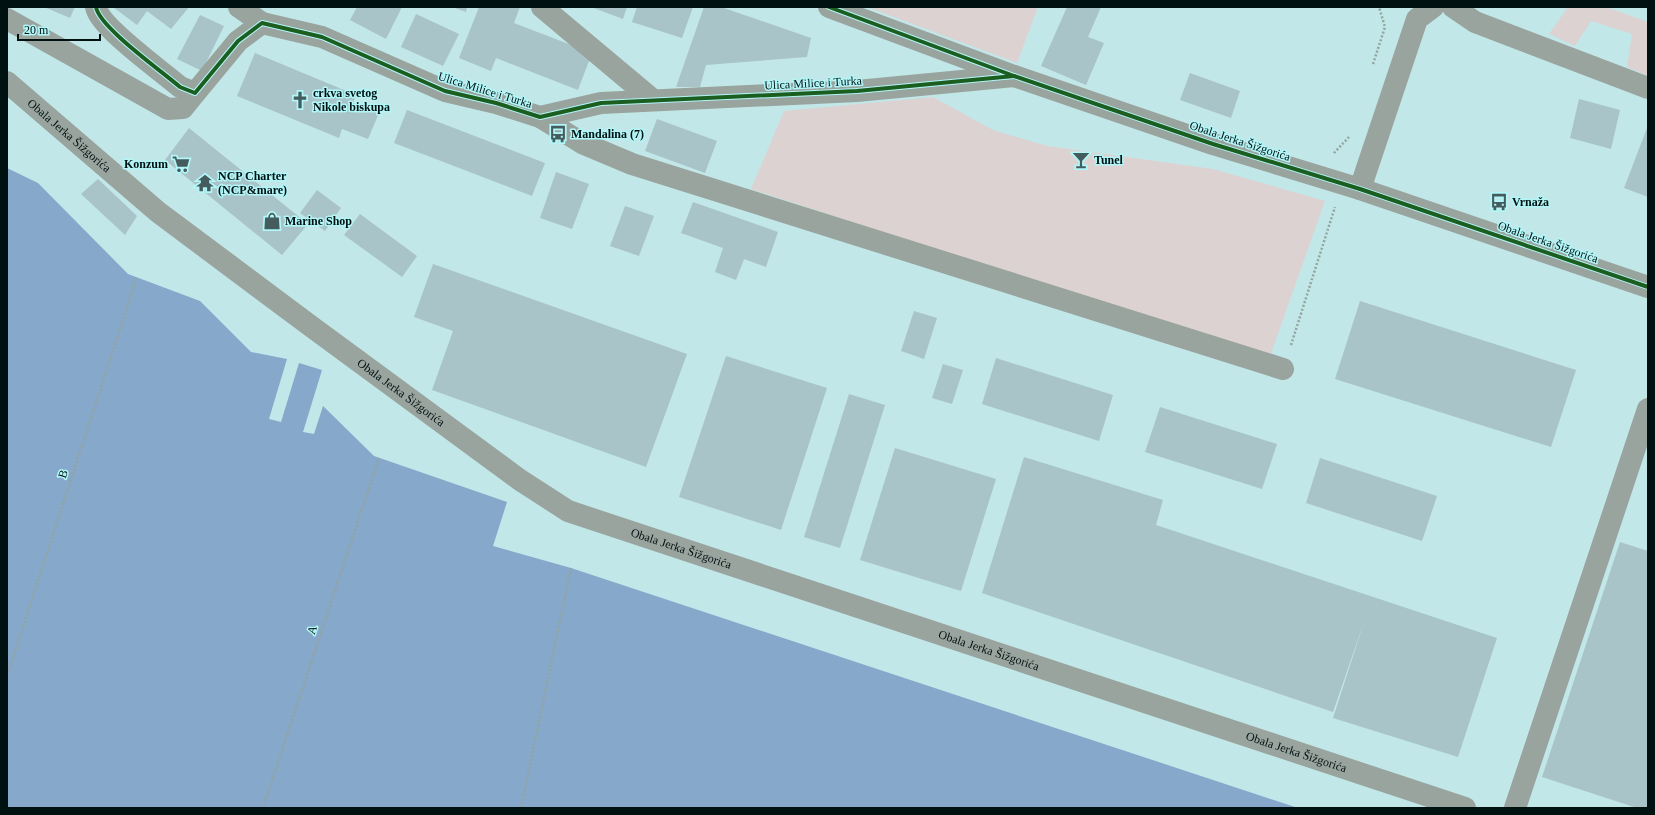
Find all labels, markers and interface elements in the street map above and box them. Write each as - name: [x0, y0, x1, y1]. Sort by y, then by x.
- scale bar: [18, 16, 100, 42]
- text: 20 m: [24, 23, 49, 37]
- street label: Ulica Milice i Turka: [436, 69, 534, 111]
- street label: Ulica Milice i Turka: [764, 73, 863, 93]
- place label: crkva svetog Nikole biskupa: [313, 86, 390, 114]
- church icon: crkva svetog Nikole biskupa: [290, 90, 310, 110]
- street label: Obala Jerka Šižgorića: [25, 96, 114, 176]
- street label: Obala Jerka Šižgorića: [1188, 118, 1293, 164]
- bus stop icon: Mandalina (7): [548, 124, 568, 144]
- place label: Mandalina (7): [571, 127, 644, 141]
- bar icon: Tunel: [1071, 150, 1091, 170]
- place label: Tunel: [1094, 153, 1124, 167]
- supermarket icon: Konzum: [171, 154, 191, 174]
- place label: Konzum: [124, 157, 168, 171]
- place label: NCP Charter (NCP&mare): [218, 169, 287, 197]
- temple icon: NCP Charter (NCP&mare): [195, 173, 215, 193]
- bus stop icon: Vrnaža: [1489, 192, 1509, 212]
- place label: Vrnaža: [1512, 195, 1549, 209]
- shop icon: Marine Shop: [262, 211, 282, 231]
- place label: Marine Shop: [285, 214, 352, 228]
- street label: Obala Jerka Šižgorića: [1496, 218, 1601, 266]
- street label: Obala Jerka Šižgorića: [354, 356, 448, 430]
- street label: B: [55, 468, 71, 480]
- street label: Obala Jerka Šižgorića: [629, 525, 734, 572]
- street label: A: [304, 623, 320, 636]
- street label: Obala Jerka Šižgorića: [937, 627, 1042, 674]
- street label: Obala Jerka Šižgorića: [1244, 729, 1349, 776]

